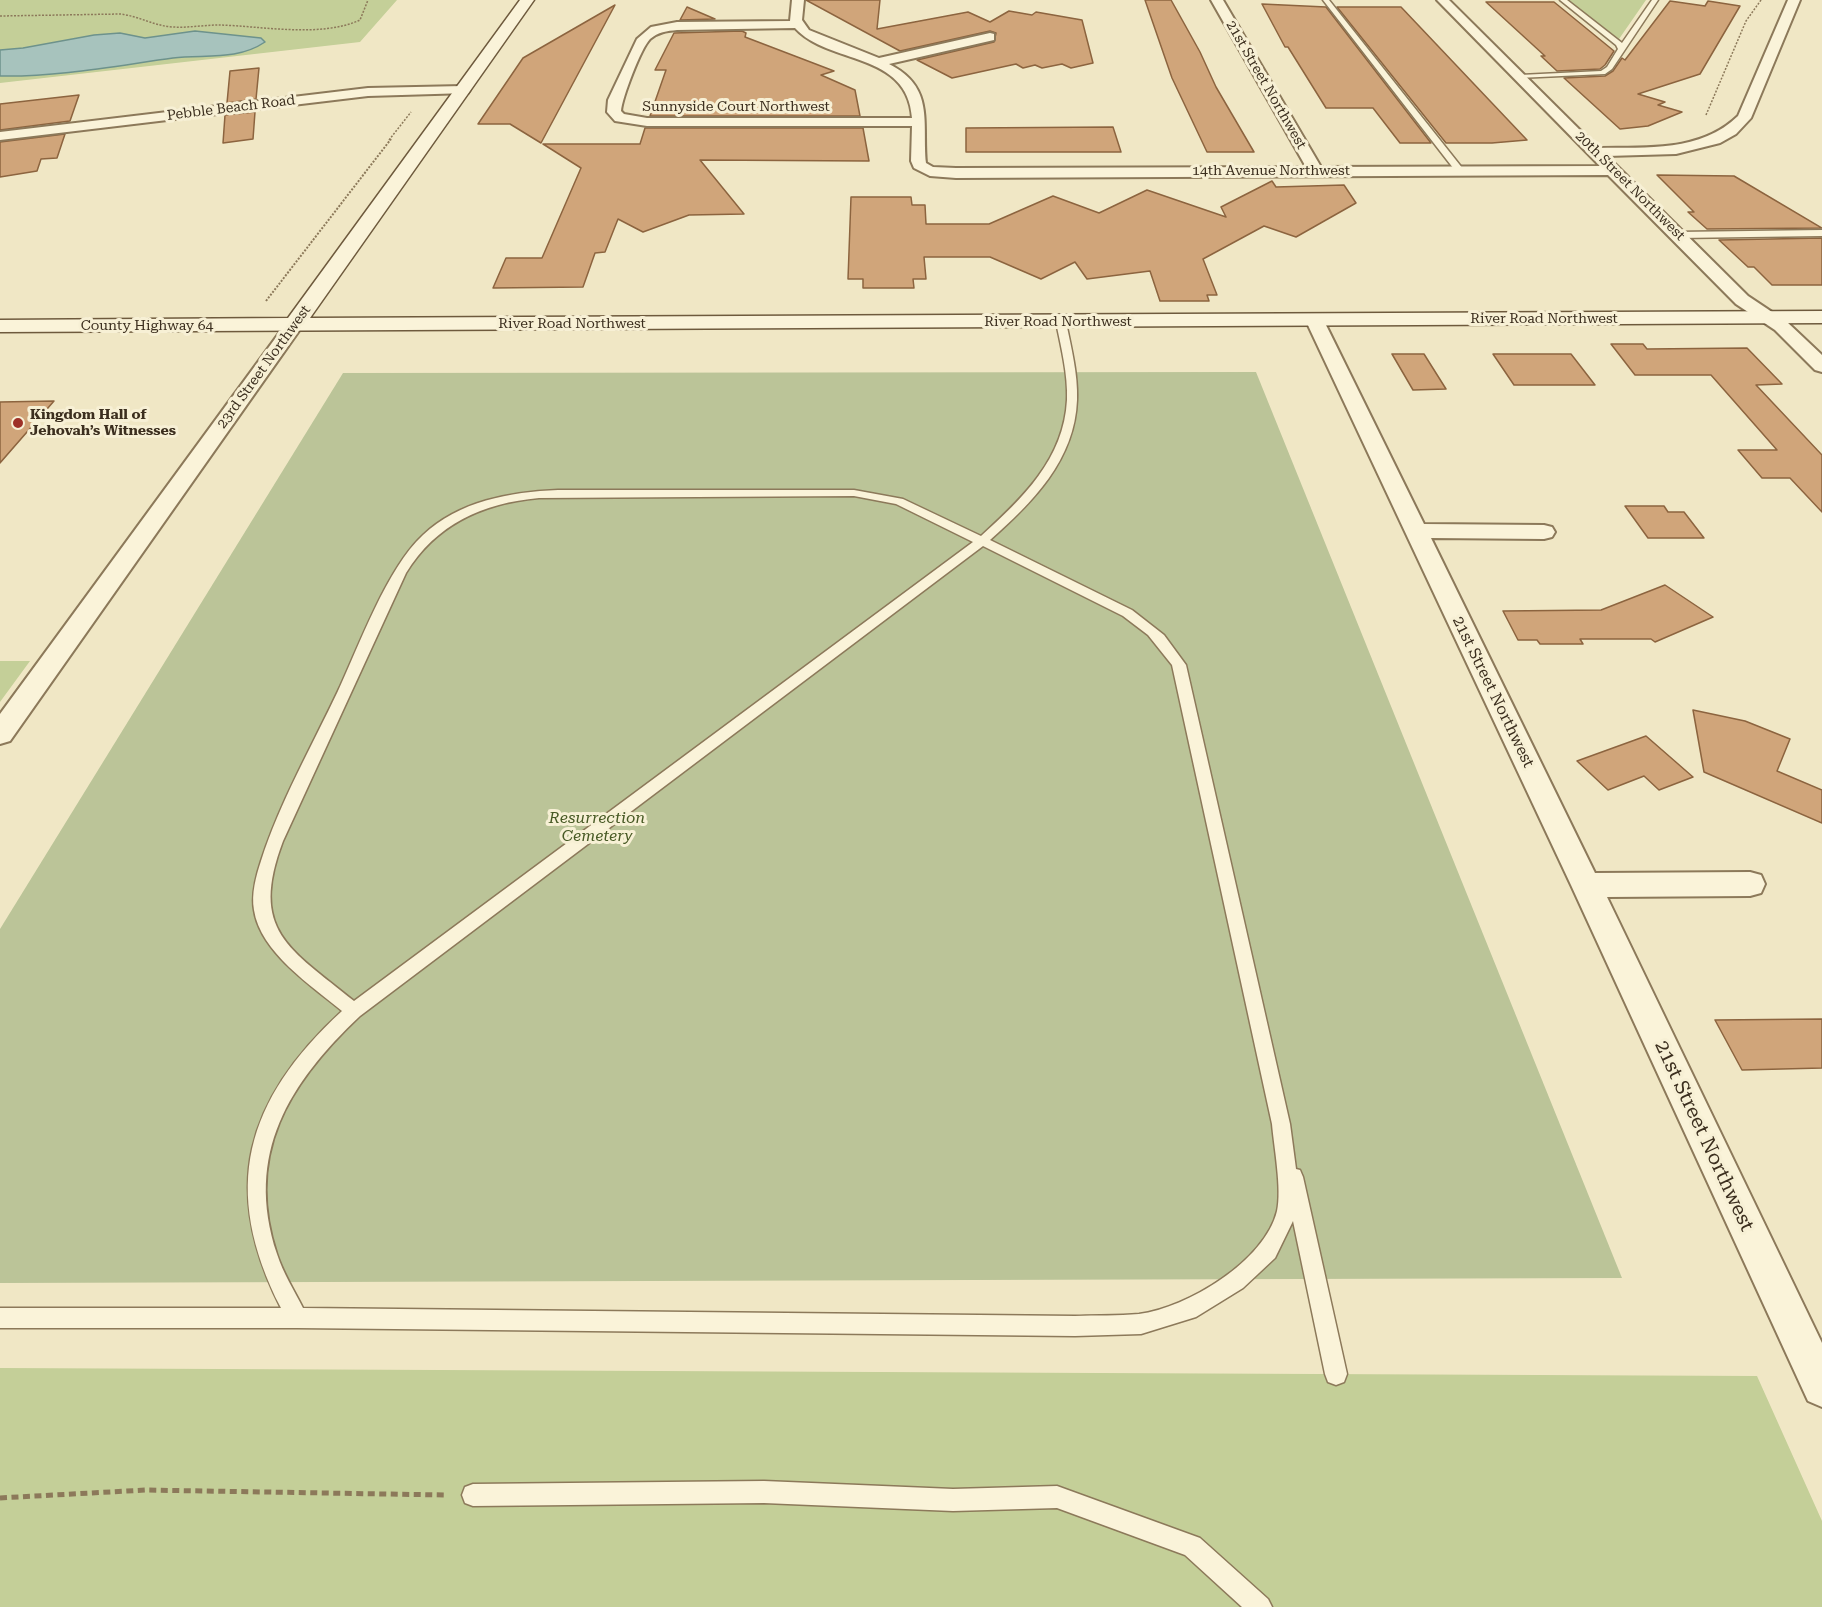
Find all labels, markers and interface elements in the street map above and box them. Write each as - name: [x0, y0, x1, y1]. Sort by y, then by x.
- street label: 21st Street Northwest: [1222, 18, 1310, 152]
- street label: Pebble Beach Road: [166, 92, 296, 124]
- street label: Sunnyside Court Northwest: [642, 99, 830, 115]
- street label: 20th Street Northwest: [1572, 128, 1688, 244]
- street label: 14th Avenue Northwest: [1192, 163, 1350, 179]
- street label: 23rd Street Northwest: [214, 302, 314, 432]
- street label: River Road Northwest: [1470, 311, 1618, 327]
- street label: River Road Northwest: [984, 314, 1132, 330]
- street label: River Road Northwest: [498, 316, 646, 332]
- street label: County Highway 64: [81, 318, 213, 334]
- place label: Kingdom Hall of Jehovah’s Witnesses: [30, 407, 176, 440]
- marker: Kingdom Hall of Jehovah’s Witnesses: [11, 416, 25, 430]
- street label: 21st Street Northwest: [1448, 613, 1538, 771]
- park label: Resurrection Cemetery: [549, 808, 645, 846]
- street label: 21st Street Northwest: [1649, 1037, 1759, 1235]

